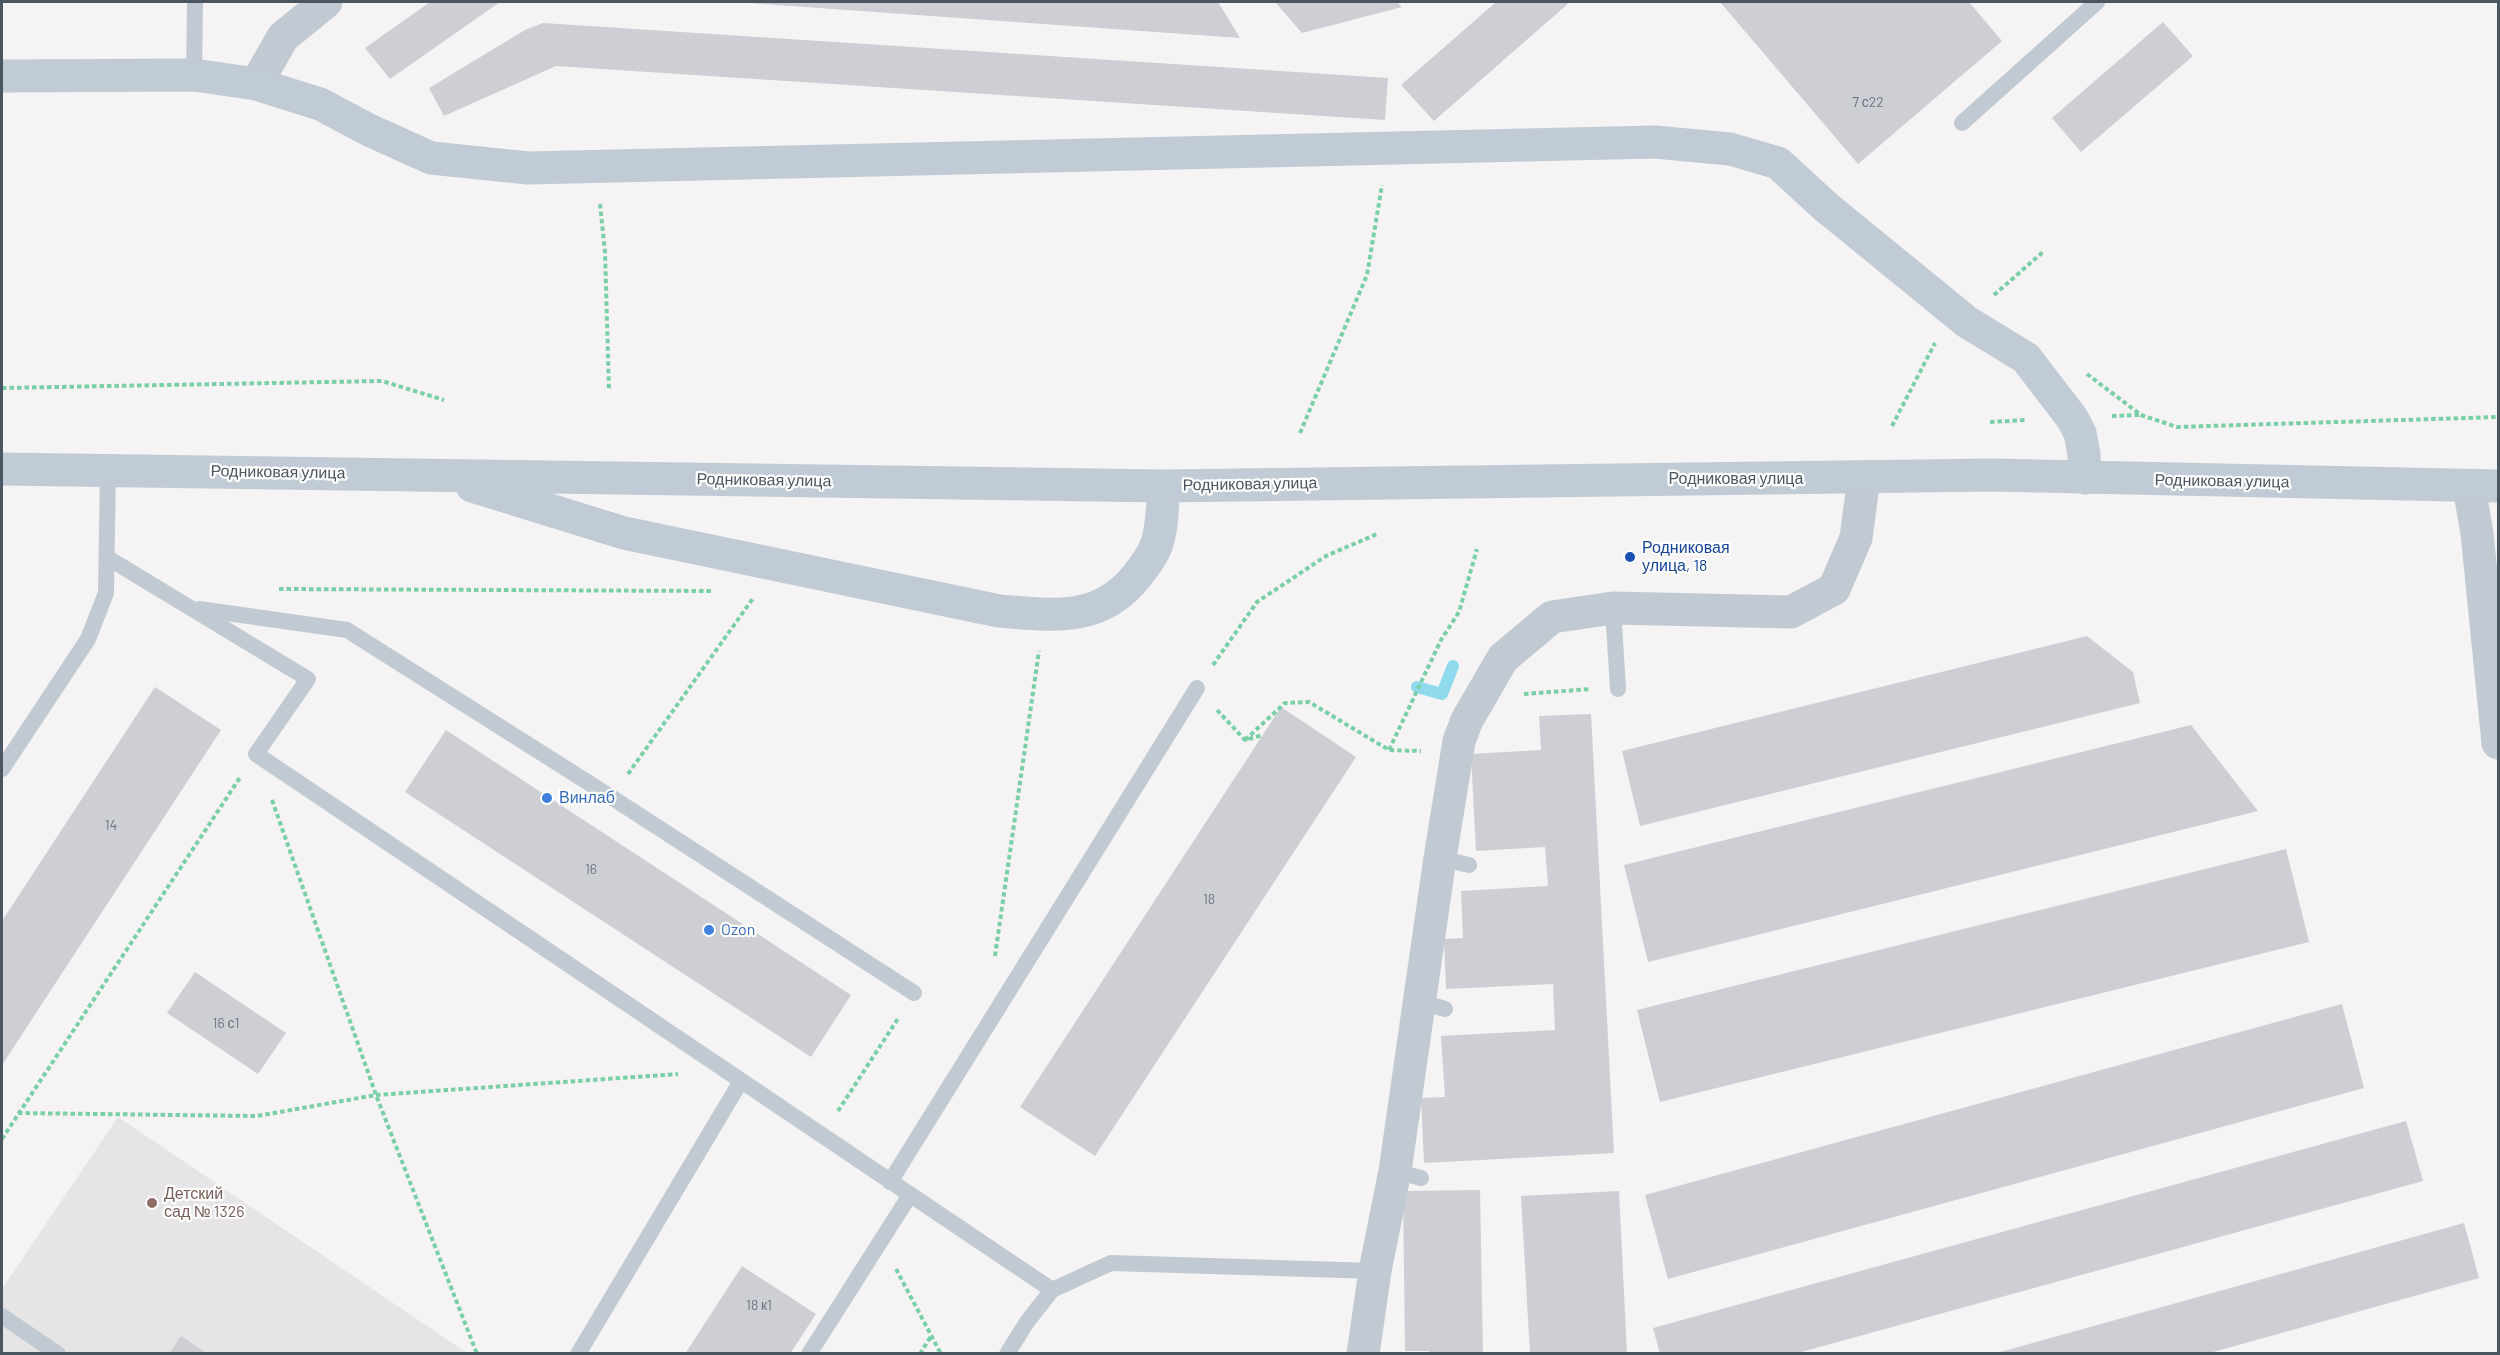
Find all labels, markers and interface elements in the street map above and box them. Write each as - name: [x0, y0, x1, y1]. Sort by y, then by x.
- house number: 7 с22: [1852, 94, 1884, 110]
- street label: Родниковая улица: [210, 461, 346, 483]
- street label: Родниковая улица: [696, 469, 832, 491]
- street label: Родниковая улица: [1669, 469, 1803, 489]
- street label: Родниковая улица: [2154, 470, 2290, 492]
- street label: Родниковая улица: [1182, 473, 1318, 495]
- place label: Родниковая улица, 18: [1642, 538, 1730, 576]
- marker: Родниковая улица, 18: [1623, 550, 1637, 564]
- place label: Винлаб: [559, 788, 615, 808]
- marker: Винлаб: [540, 791, 554, 805]
- house number: 14: [105, 817, 117, 833]
- house number: 16: [585, 861, 597, 877]
- house number: 18: [1203, 891, 1215, 907]
- place label: Ozon: [721, 920, 755, 940]
- marker: Ozon: [702, 923, 716, 937]
- house number: 16 с1: [213, 1015, 239, 1031]
- place label: Детский сад № 1326: [164, 1184, 244, 1222]
- marker: Детский сад № 1326: [145, 1196, 159, 1210]
- house number: 18 к1: [746, 1297, 772, 1313]

